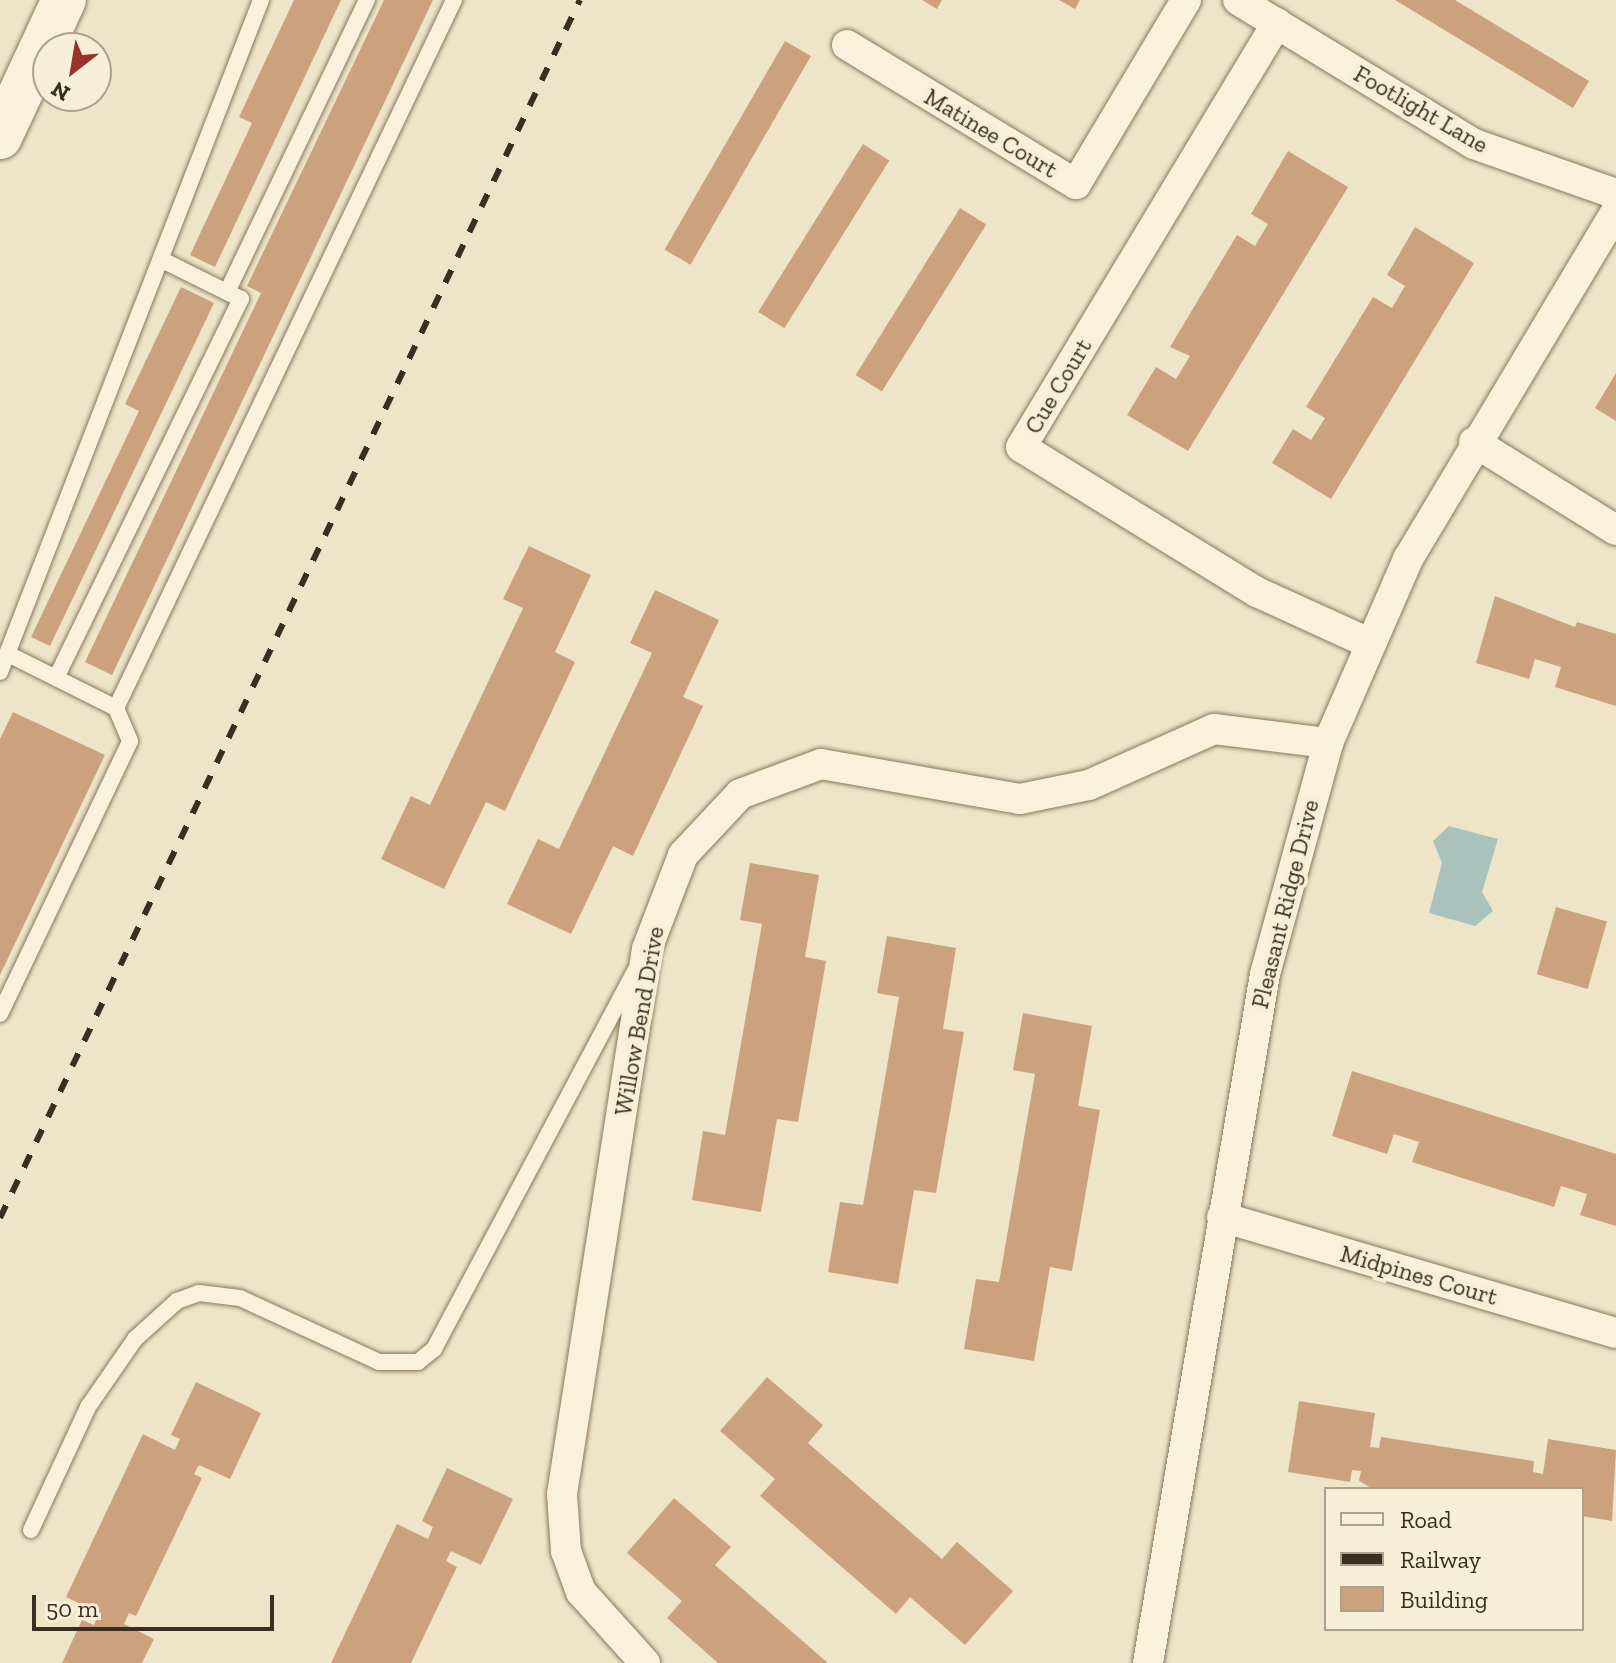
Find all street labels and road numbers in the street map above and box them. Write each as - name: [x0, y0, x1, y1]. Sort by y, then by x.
- street label: Footlight Lane: [1349, 59, 1493, 159]
- street label: Matinee Court: [919, 82, 1063, 184]
- street label: Cue Court: [1018, 333, 1098, 439]
- street label: Pleasant Ridge Drive: [1245, 797, 1325, 1011]
- street label: Willow Bend Drive: [608, 924, 670, 1118]
- street label: Midpines Court: [1337, 1239, 1501, 1311]

